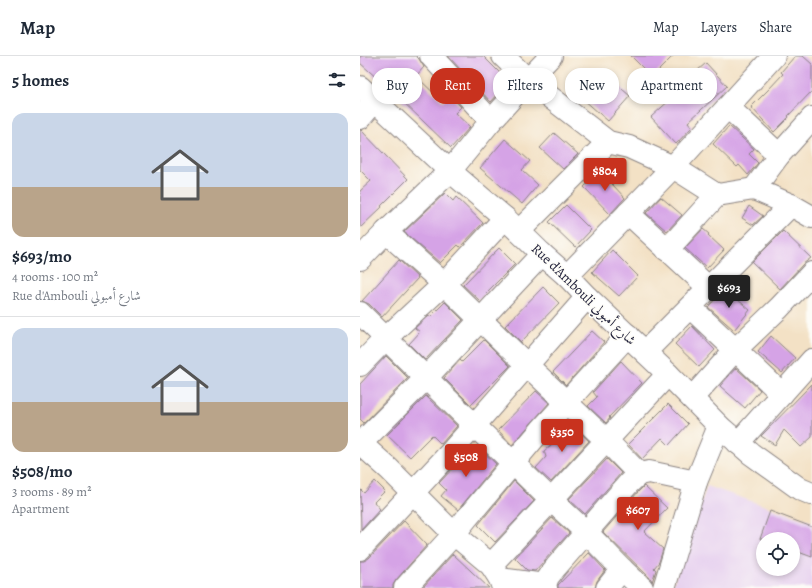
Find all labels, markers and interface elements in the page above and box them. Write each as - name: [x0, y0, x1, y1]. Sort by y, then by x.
- text: Map: [20, 15, 55, 41]
- text: Map: [653, 18, 679, 37]
- text: Layers: [701, 18, 737, 37]
- text: Share: [759, 18, 792, 37]
- chip: Buy: [372, 68, 422, 104]
- chip: Rent: [430, 68, 485, 104]
- chip: Filters: [493, 68, 557, 104]
- chip: New: [565, 68, 619, 104]
- chip: Apartment: [627, 68, 717, 104]
- text: 5 homes: [12, 69, 69, 92]
- icon: filters: [326, 69, 348, 91]
- icon: home: [144, 139, 216, 211]
- pin: $804: [581, 158, 629, 192]
- text: $804: [593, 162, 617, 179]
- street label: Rue d'Ambouli شارع أمبولي: [526, 239, 641, 351]
- text: $693/mo: [12, 245, 72, 268]
- text: 4 rooms · 100 m²: [12, 268, 98, 285]
- pin: $693: [705, 275, 753, 309]
- text: $693: [717, 279, 741, 296]
- text: Rue d'Ambouli شارع أمبولي: [12, 287, 141, 304]
- icon: home: [144, 354, 216, 426]
- pin: $350: [538, 419, 586, 453]
- text: $350: [550, 423, 574, 440]
- pin: $508: [442, 444, 490, 478]
- text: $508: [454, 448, 478, 465]
- text: $508/mo: [12, 460, 73, 483]
- text: 3 rooms · 89 m²: [12, 483, 91, 500]
- pin: $607: [614, 497, 662, 531]
- text: Apartment: [12, 500, 70, 517]
- text: $607: [626, 501, 650, 518]
- map controls: [756, 532, 800, 576]
- button: locate: [756, 532, 800, 576]

